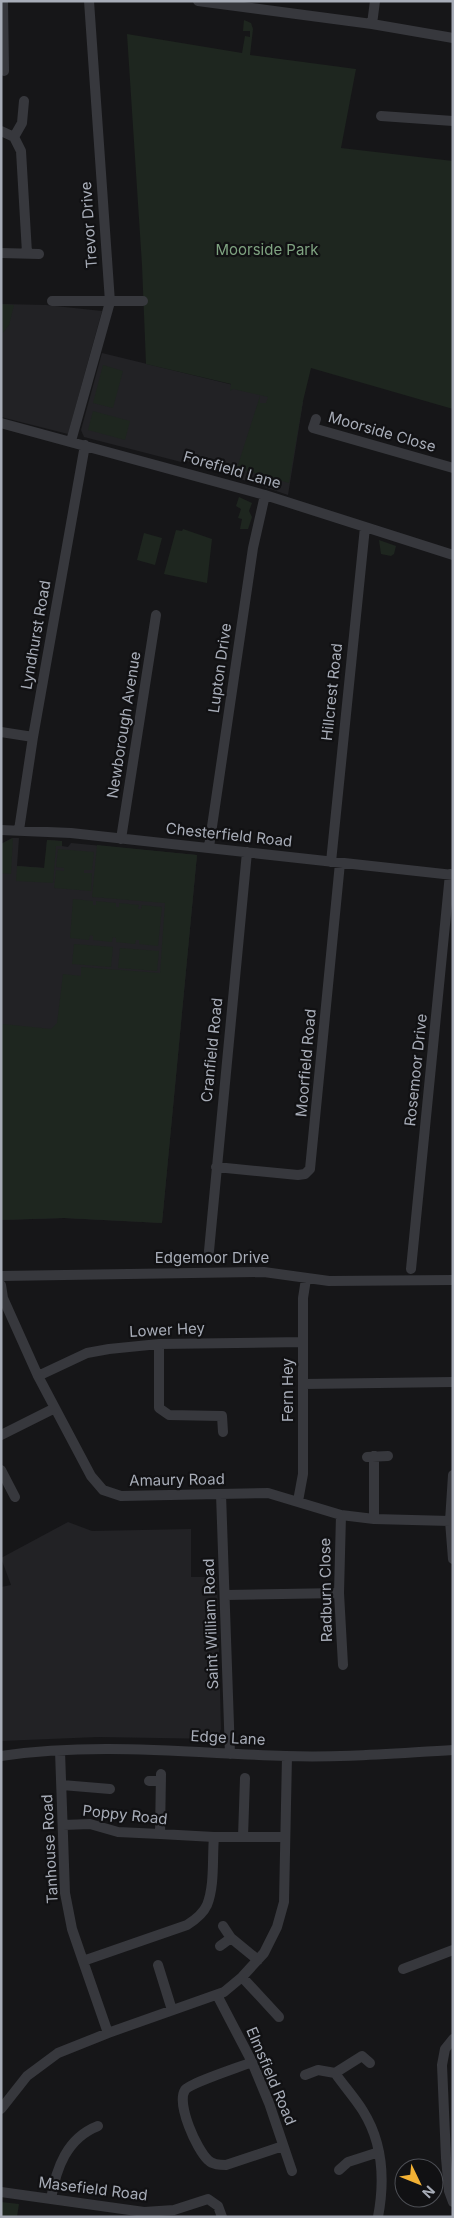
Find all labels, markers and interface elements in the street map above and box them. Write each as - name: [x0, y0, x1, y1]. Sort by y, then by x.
- street label: Trevor Drive: [76, 181, 101, 269]
- park label: Moorside Park: [215, 240, 319, 259]
- street label: Moorside Close: [326, 407, 438, 456]
- street label: Forefield Lane: [181, 446, 283, 493]
- street label: Lyndhurst Road: [17, 579, 54, 691]
- street label: Lupton Drive: [204, 622, 235, 714]
- street label: Hillcrest Road: [317, 642, 346, 742]
- street label: Newborough Avenue: [103, 650, 145, 800]
- street label: Chesterfield Road: [165, 818, 293, 851]
- street label: Cranfield Road: [197, 997, 226, 1103]
- street label: Moorfield Road: [291, 1008, 320, 1118]
- street label: Rosemoor Drive: [400, 1013, 431, 1127]
- street label: Edgemoor Drive: [155, 1248, 269, 1267]
- street label: Lower Hey: [129, 1318, 206, 1341]
- street label: Fern Hey: [278, 1357, 297, 1422]
- street label: Amaury Road: [129, 1469, 225, 1490]
- street label: Radburn Close: [315, 1538, 336, 1642]
- street label: Saint William Road: [199, 1558, 222, 1690]
- street label: Edge Lane: [190, 1726, 266, 1749]
- street label: Tanhouse Road: [37, 1794, 62, 1904]
- street label: Poppy Road: [82, 1801, 169, 1828]
- street label: Elmsfield Road: [242, 2024, 301, 2128]
- north arrow: [394, 2158, 444, 2208]
- street label: Masefield Road: [37, 2172, 149, 2205]
- text: N: [419, 2183, 439, 2202]

